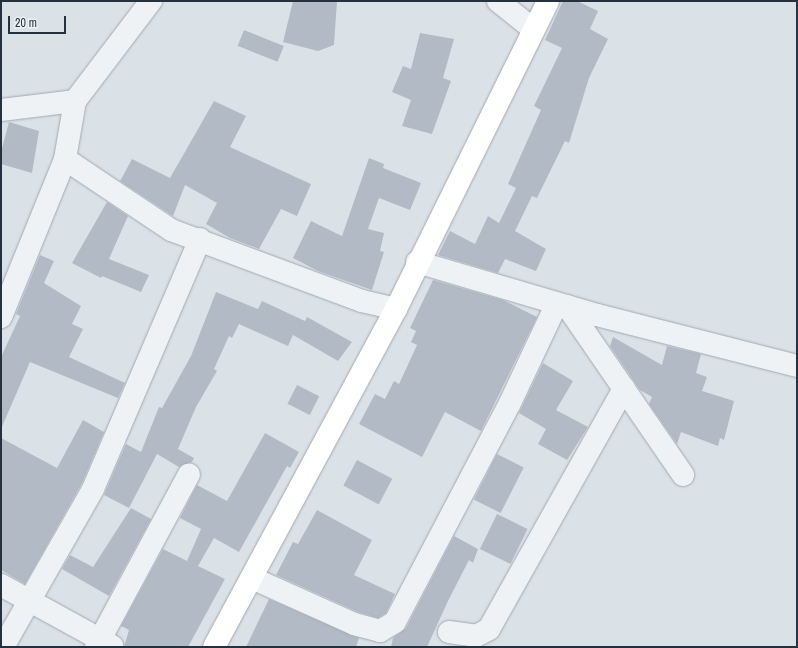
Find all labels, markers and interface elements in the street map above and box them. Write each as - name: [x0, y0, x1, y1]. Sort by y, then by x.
- scale bar: [10, 8, 68, 34]
- text: 20 m: [15, 15, 37, 31]

